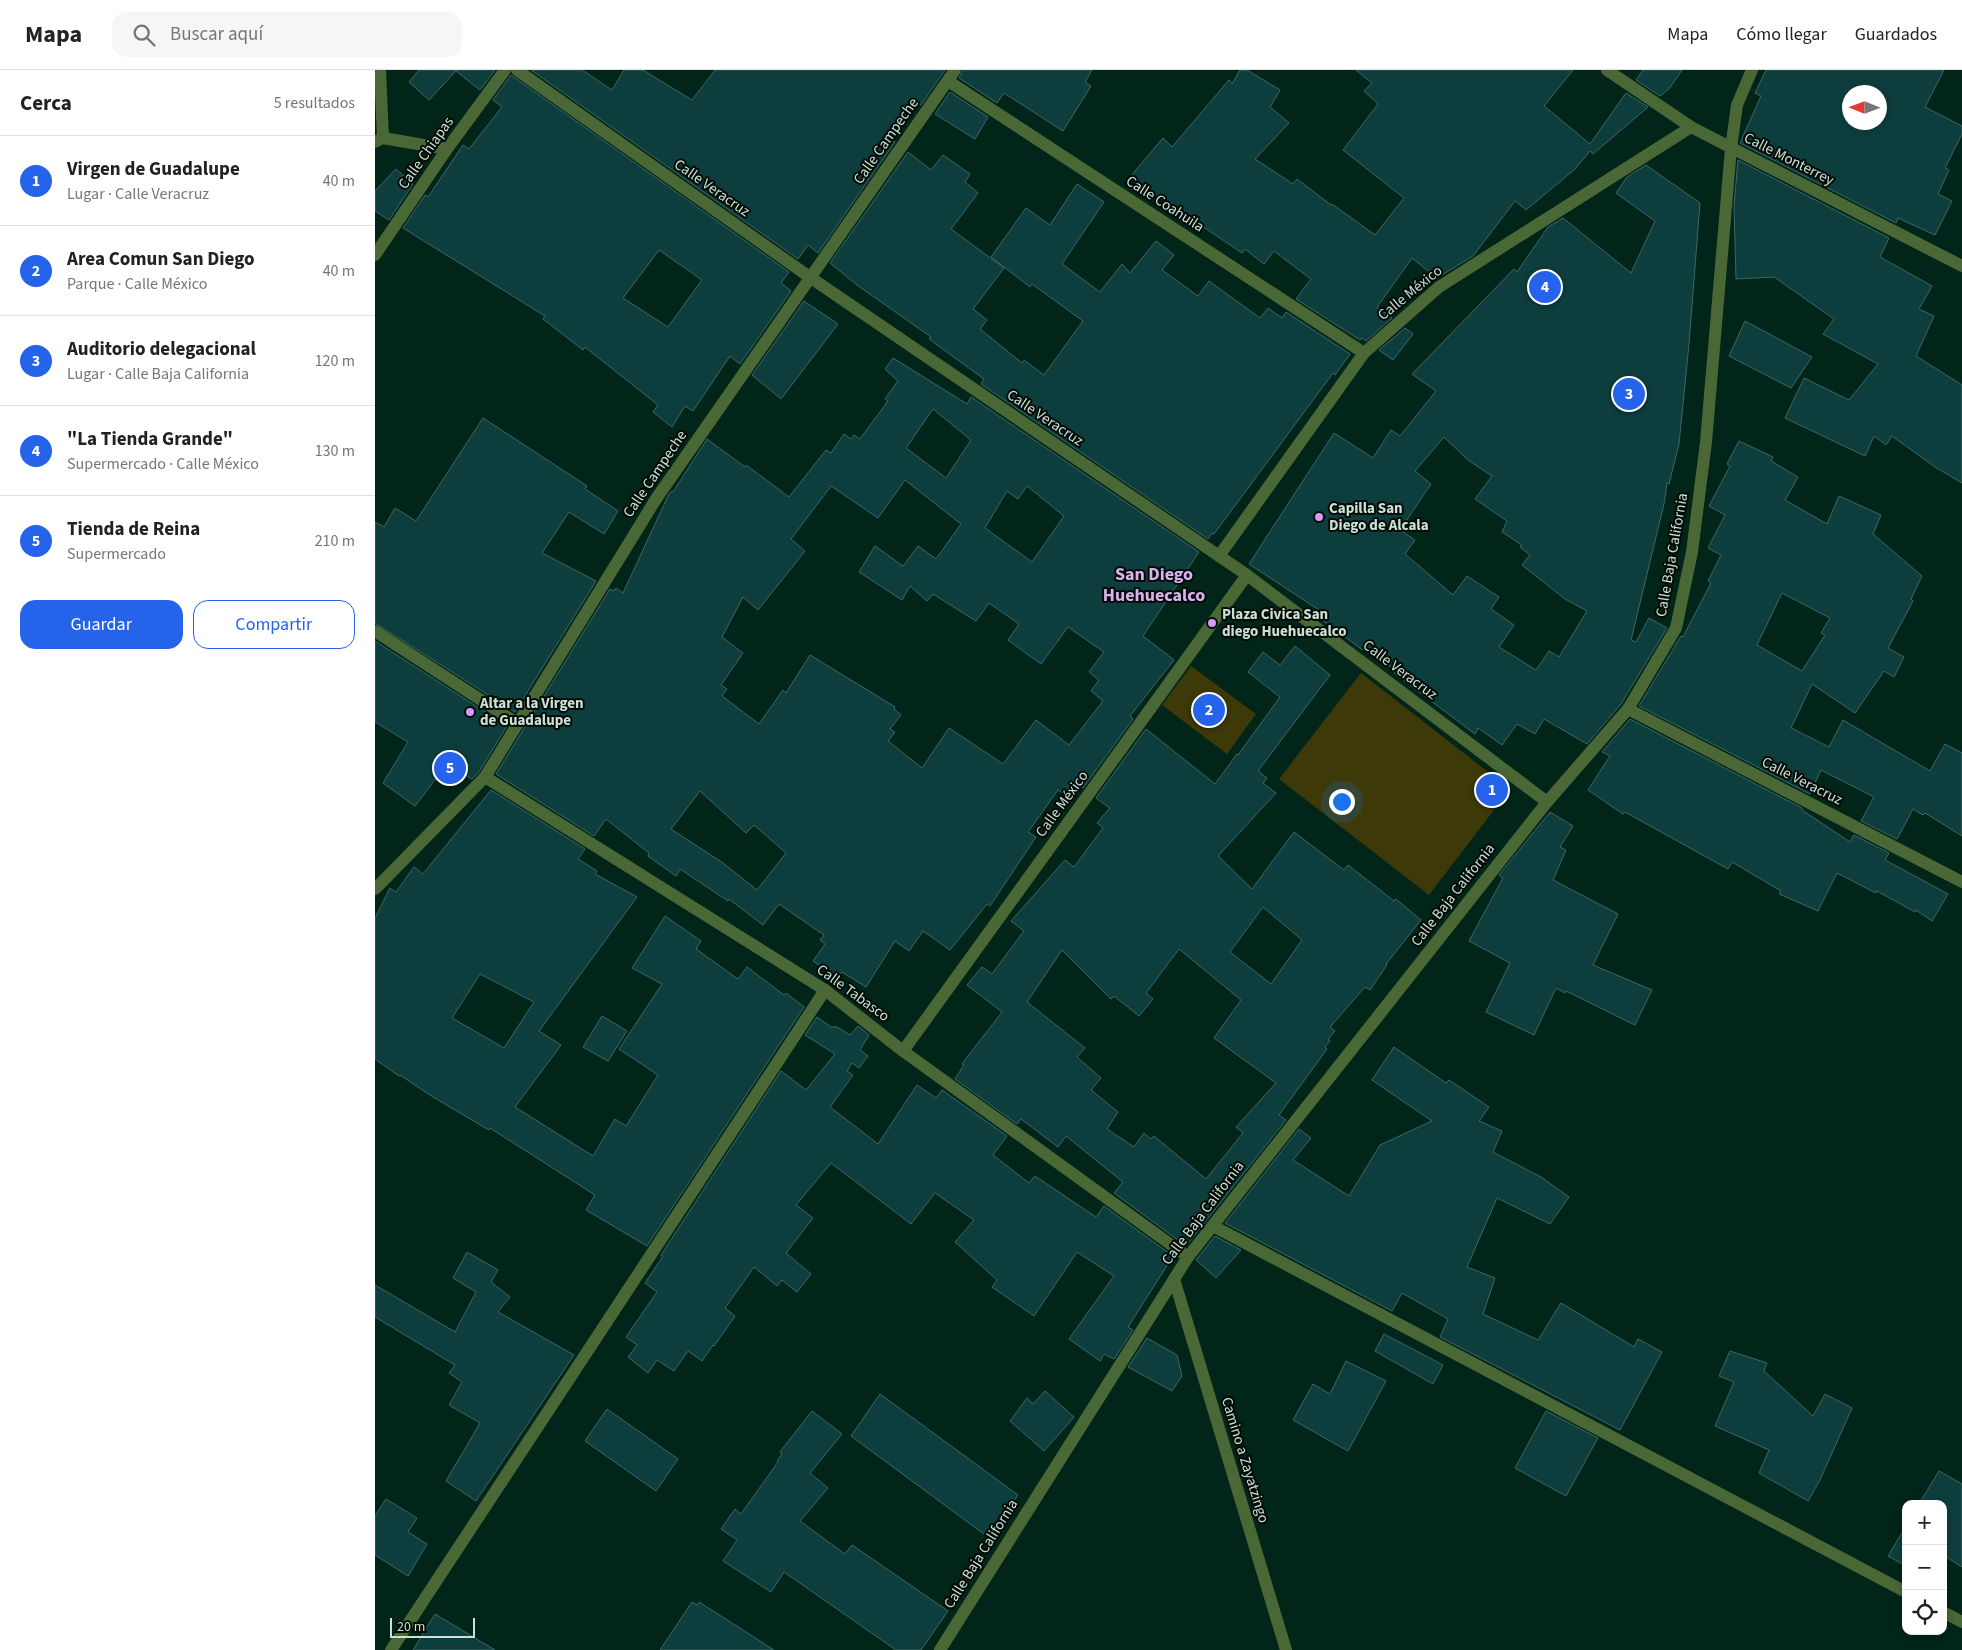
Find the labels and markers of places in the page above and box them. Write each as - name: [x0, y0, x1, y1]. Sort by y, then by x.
- pin: 4: [1529, 268, 1561, 306]
- pin: 3: [1613, 375, 1645, 413]
- place label: Capilla San Diego de Alcala: [1329, 498, 1429, 536]
- marker: Capilla San Diego de Alcala: [1313, 511, 1325, 523]
- place label: Plaza Civica San diego Huehuecalco: [1222, 604, 1347, 642]
- marker: Plaza Civica San diego Huehuecalco: [1206, 617, 1218, 629]
- pin: 2: [1193, 691, 1225, 729]
- place label: Altar a la Virgen de Guadalupe: [479, 693, 584, 731]
- marker: Altar a la Virgen de Guadalupe: [464, 706, 476, 718]
- pin: 5: [434, 749, 466, 787]
- pin: 1: [1476, 771, 1508, 809]

